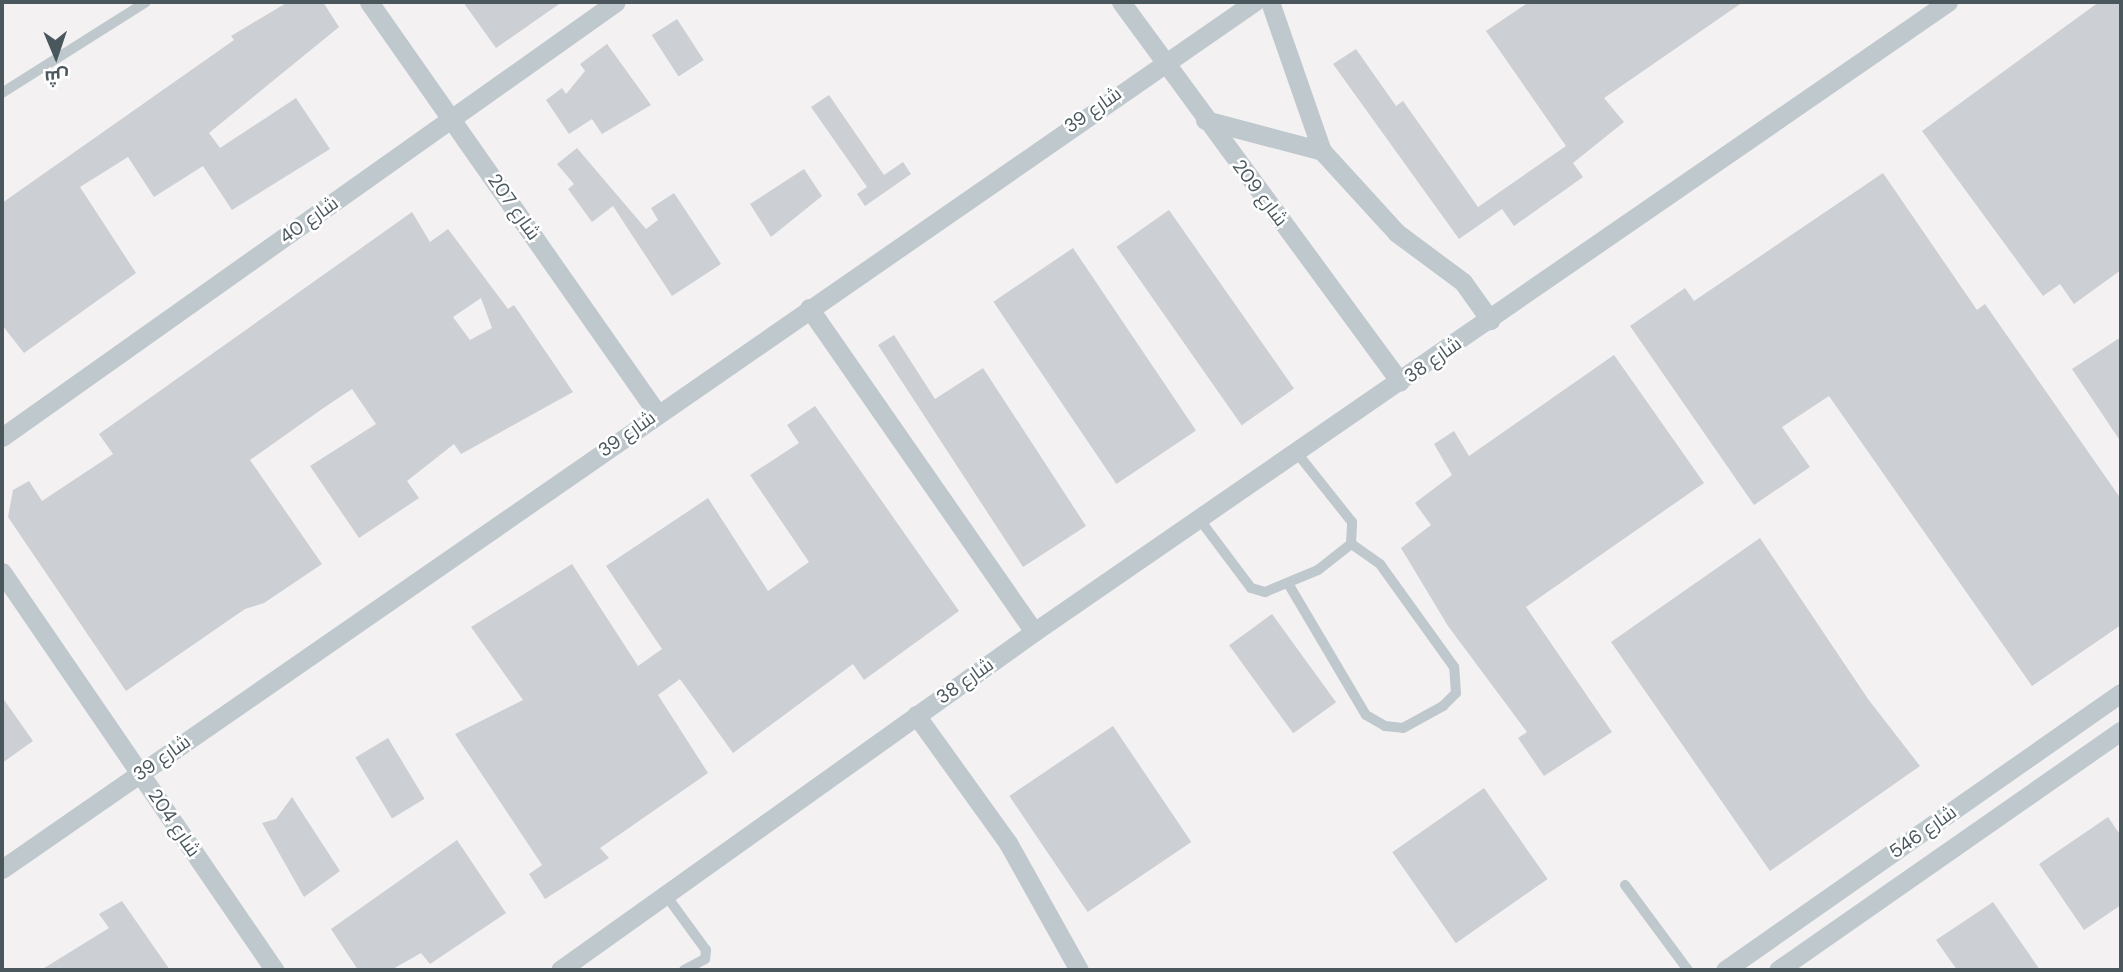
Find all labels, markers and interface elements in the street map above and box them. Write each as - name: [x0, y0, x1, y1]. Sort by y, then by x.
- north arrow: [21, 21, 91, 91]
- text: ش: [44, 65, 69, 90]
- street label: شارع 39: [1060, 82, 1126, 138]
- street label: شارع 209: [1228, 155, 1292, 231]
- street label: شارع 207: [483, 170, 545, 244]
- street label: شارع 40: [275, 192, 343, 248]
- street label: شارع 38: [1400, 332, 1466, 388]
- street label: شارع 39: [594, 406, 660, 462]
- street label: شارع 38: [932, 653, 998, 709]
- street label: شارع 39: [129, 730, 195, 786]
- street label: شارع 204: [143, 785, 205, 861]
- street label: شارع 546: [1885, 801, 1961, 863]

